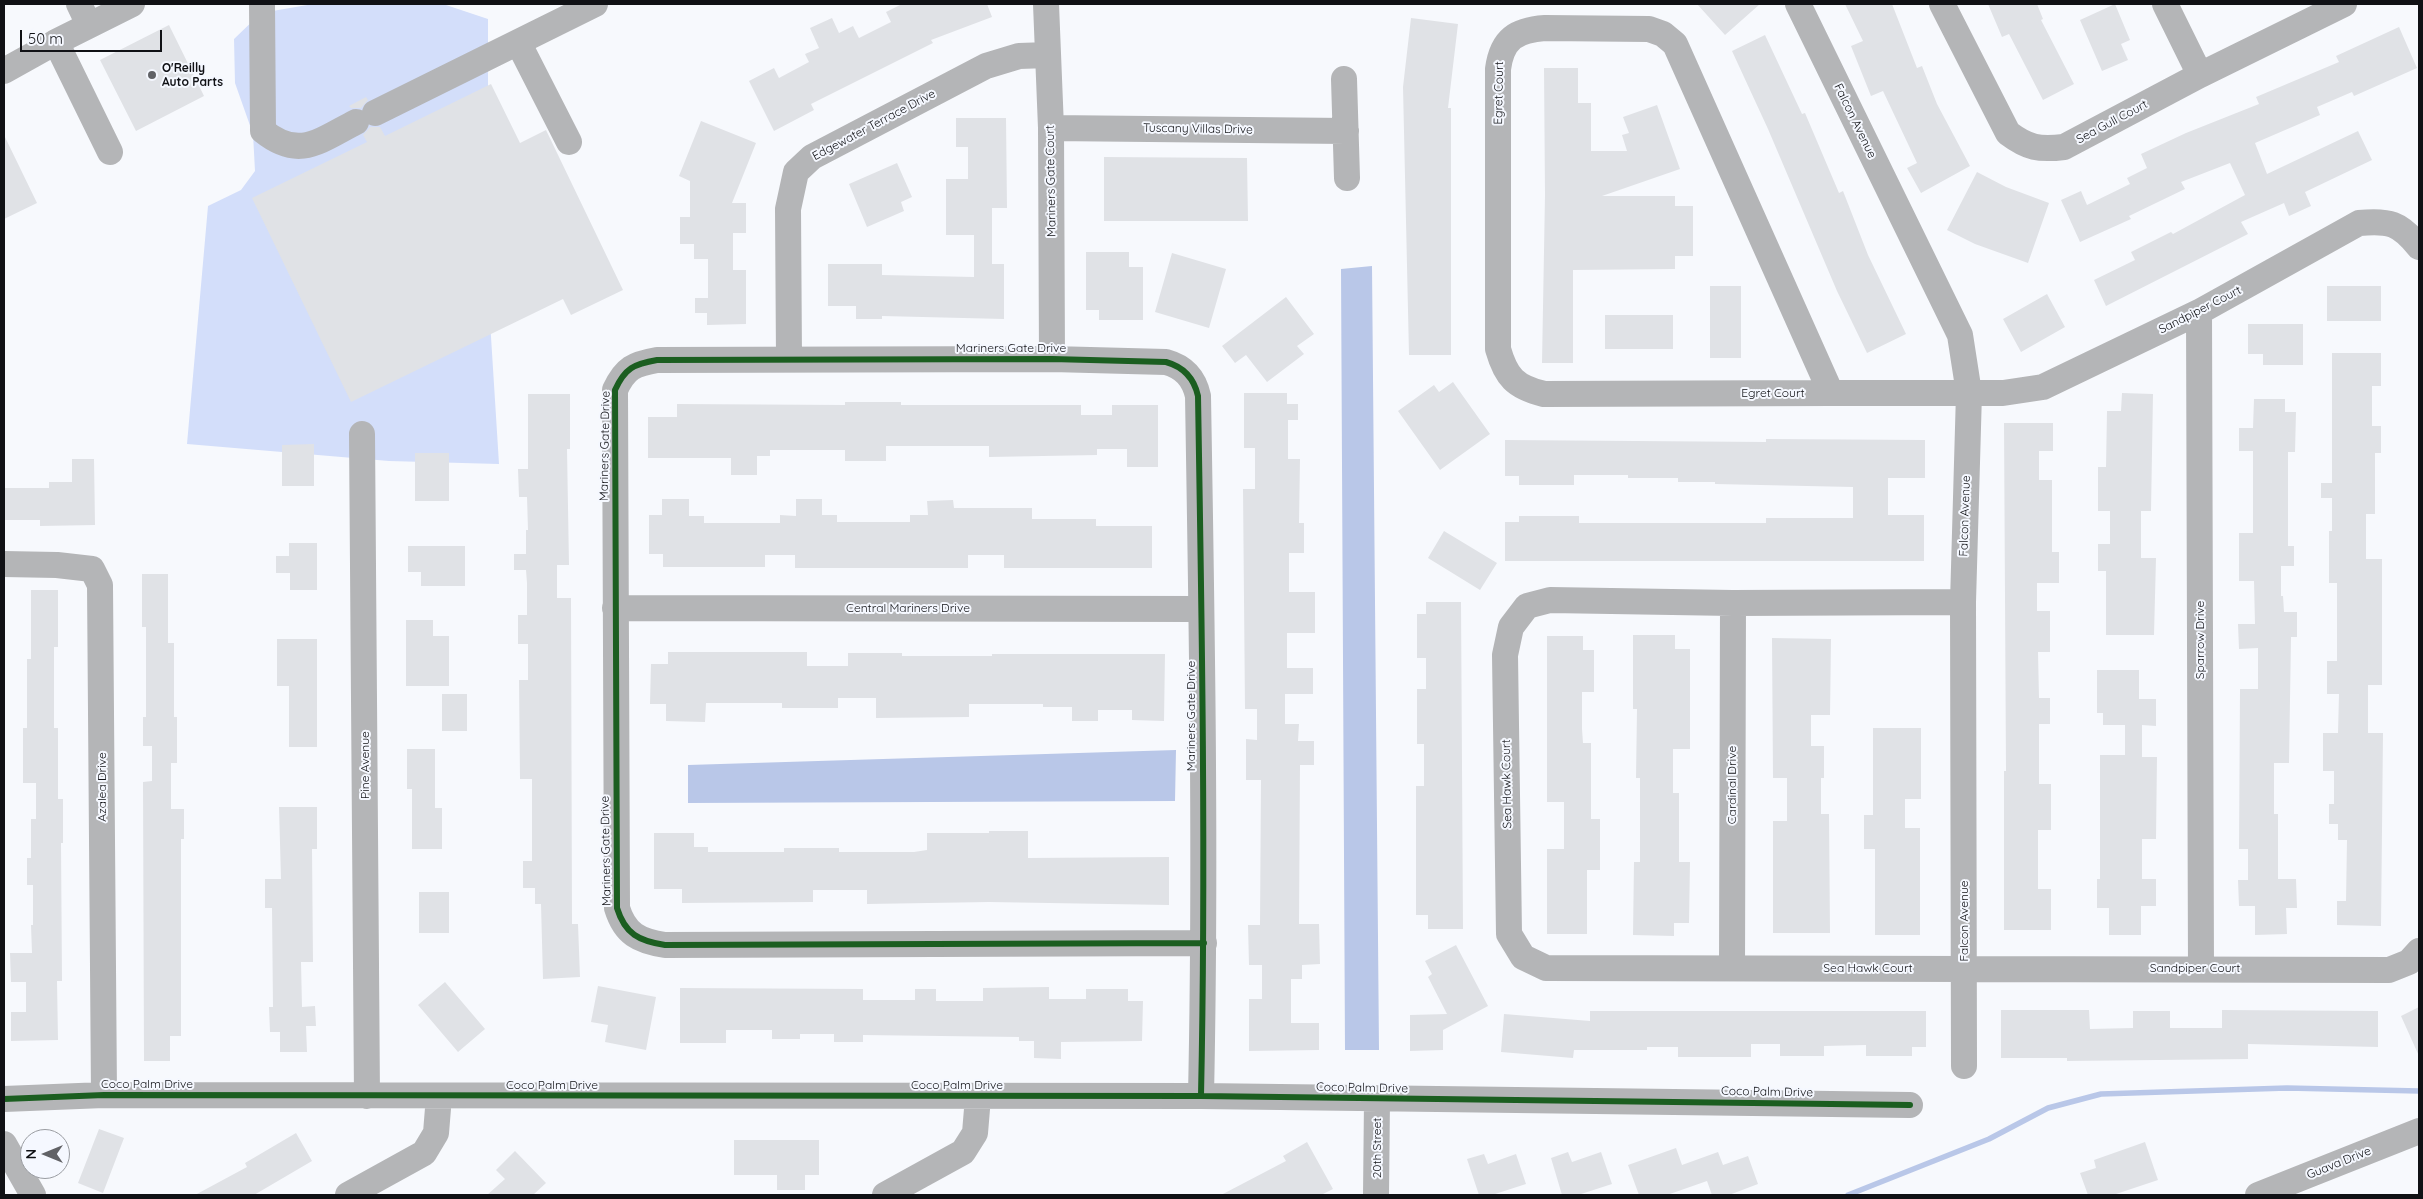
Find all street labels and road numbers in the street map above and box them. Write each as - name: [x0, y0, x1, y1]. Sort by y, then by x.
- street label: Egret Court: [1491, 61, 1507, 125]
- street label: Falcon Avenue: [1831, 81, 1879, 161]
- street label: Edgewater Terrace Drive: [810, 86, 938, 164]
- street label: Sea Gull Court: [2074, 97, 2150, 147]
- street label: Tuscany Villas Drive: [1143, 121, 1253, 137]
- street label: Mariners Gate Court: [1043, 125, 1059, 237]
- street label: Sandpiper Court: [2156, 283, 2244, 337]
- street label: Mariners Gate Drive: [956, 341, 1066, 355]
- street label: Egret Court: [1741, 386, 1805, 400]
- street label: Mariners Gate Drive: [597, 391, 613, 501]
- street label: Falcon Avenue: [1956, 475, 1974, 557]
- street label: Central Mariners Drive: [846, 601, 970, 615]
- street label: Sparrow Drive: [2193, 601, 2207, 679]
- street label: Mariners Gate Drive: [1184, 661, 1198, 771]
- street label: Pine Avenue: [358, 731, 372, 799]
- street label: Sea Hawk Court: [1499, 739, 1515, 829]
- street label: Cardinal Drive: [1725, 746, 1739, 824]
- street label: Azalea Drive: [95, 752, 109, 822]
- street label: Mariners Gate Drive: [598, 796, 614, 906]
- street label: Falcon Avenue: [1957, 880, 1971, 962]
- street label: Sea Hawk Court: [1823, 961, 1913, 975]
- street label: Sandpiper Court: [2150, 961, 2240, 975]
- street label: Coco Palm Drive: [101, 1077, 193, 1091]
- street label: Coco Palm Drive: [506, 1078, 598, 1092]
- street label: Coco Palm Drive: [911, 1078, 1003, 1092]
- street label: Coco Palm Drive: [1316, 1080, 1408, 1096]
- street label: Coco Palm Drive: [1721, 1084, 1813, 1100]
- street label: 20th Street: [1370, 1118, 1384, 1178]
- street label: Guava Drive: [2305, 1144, 2373, 1182]

